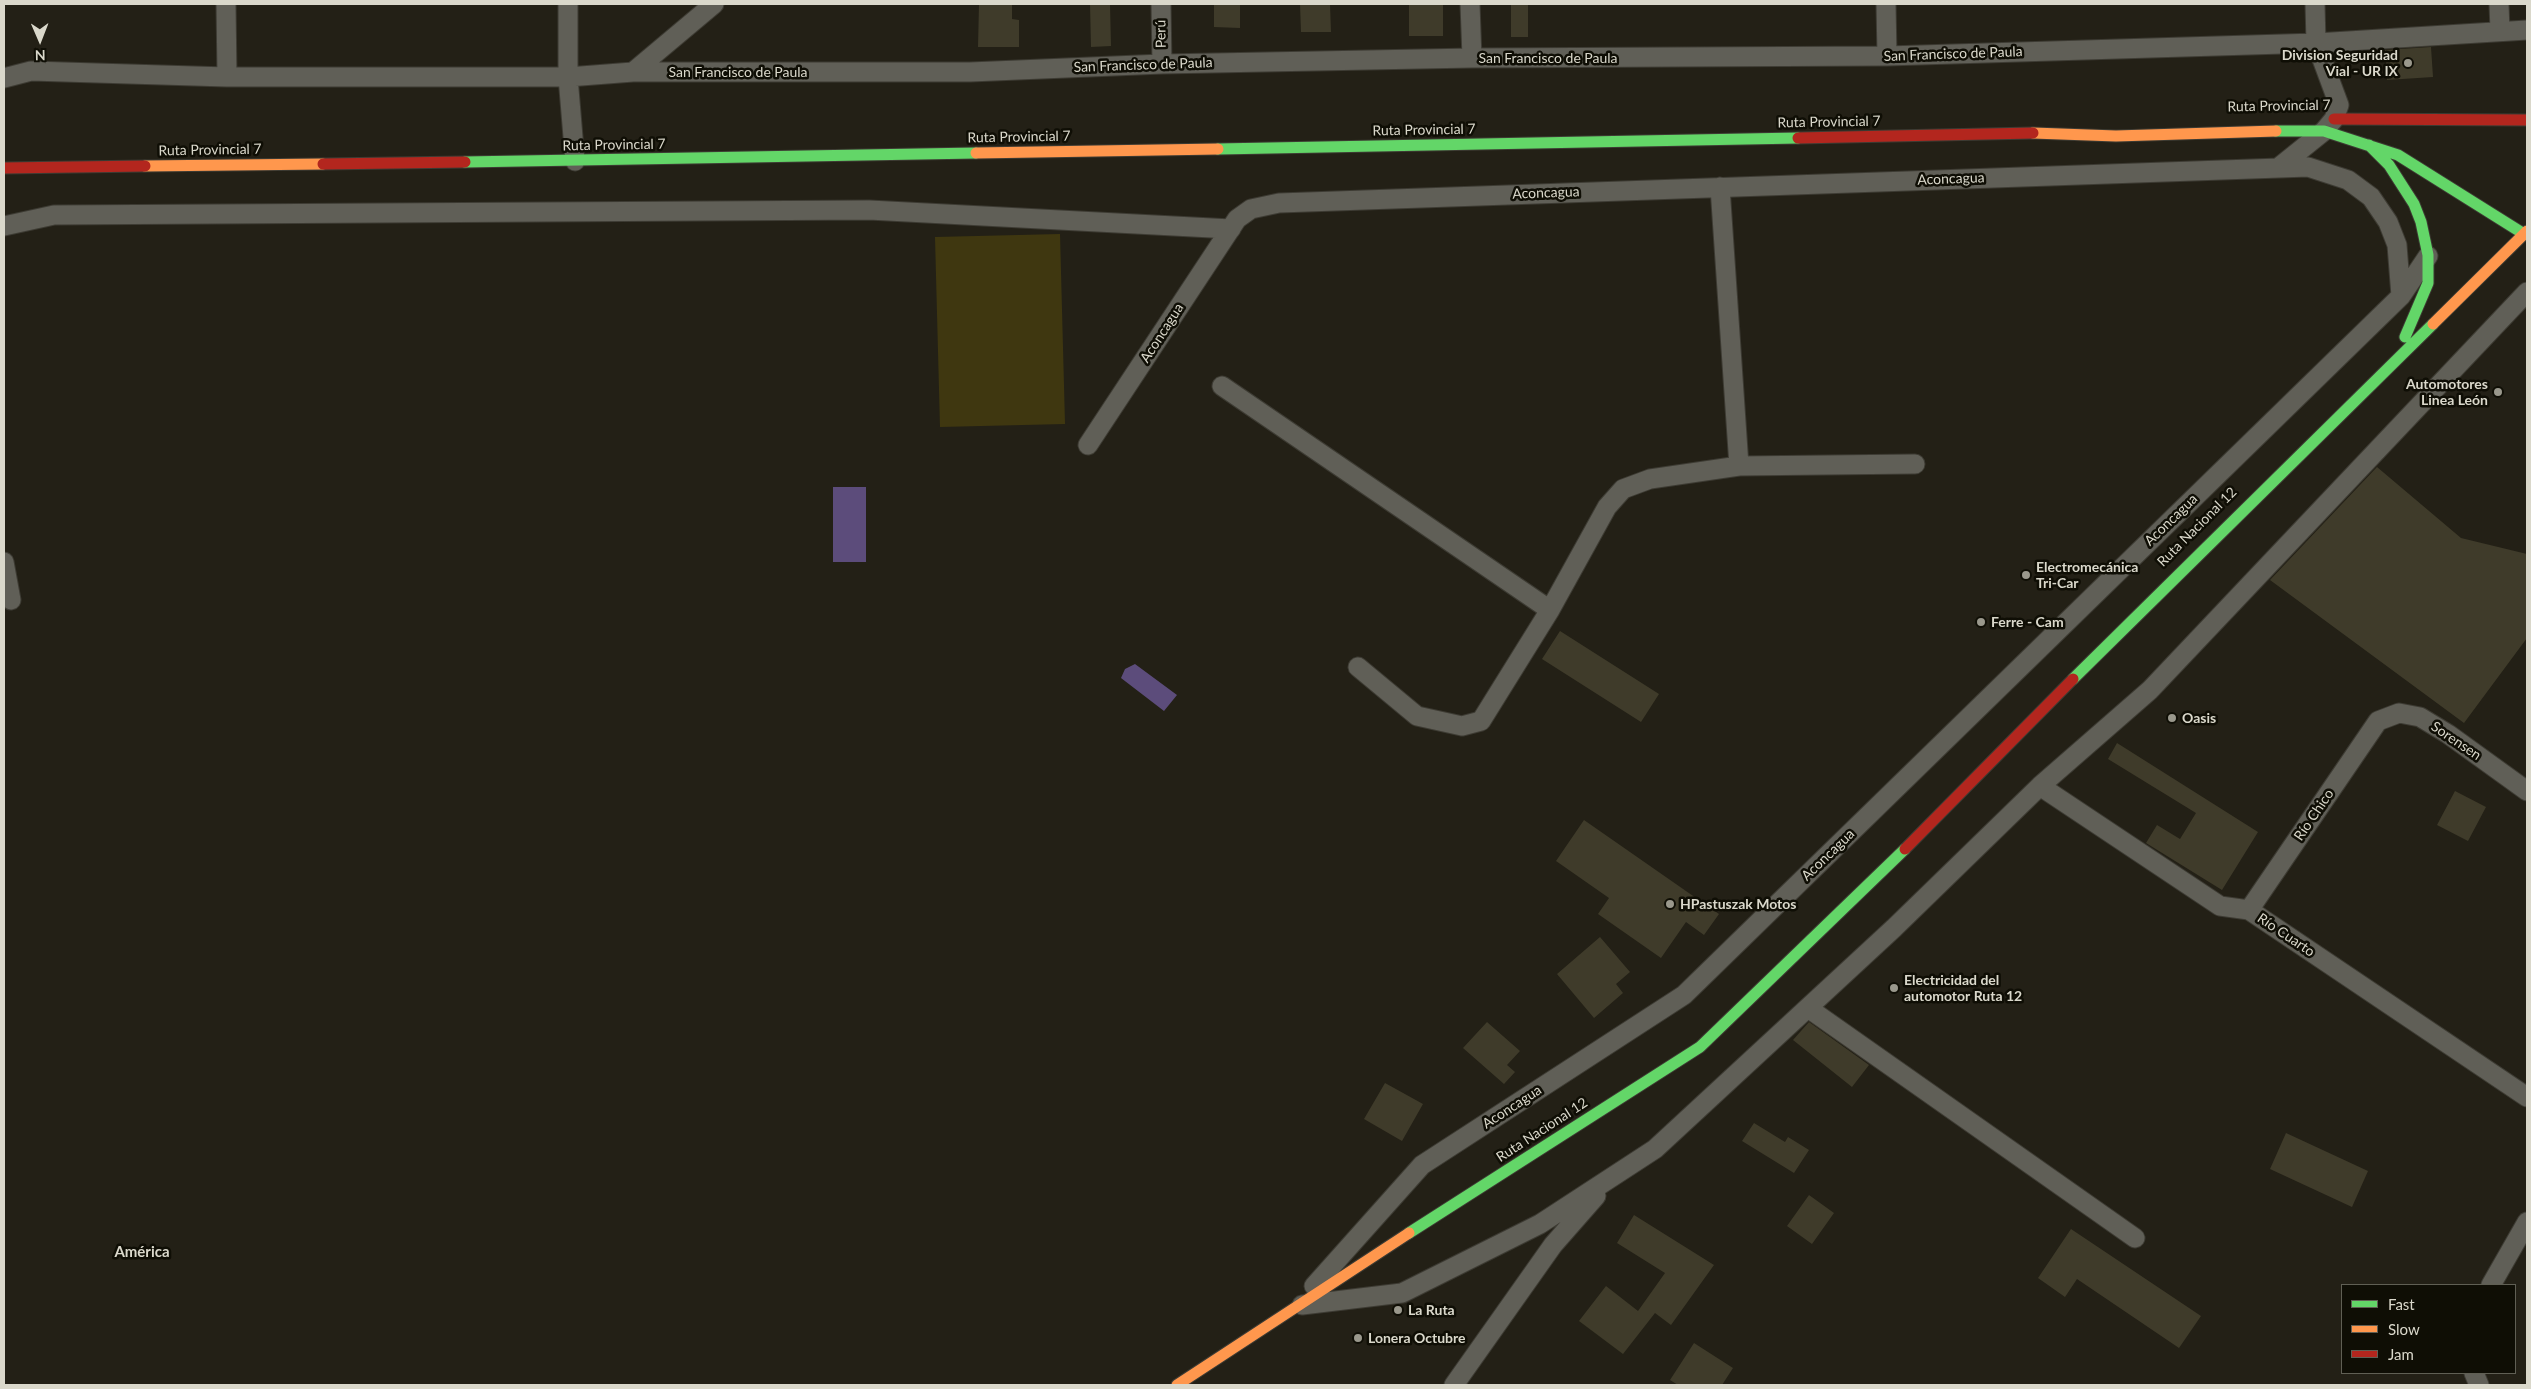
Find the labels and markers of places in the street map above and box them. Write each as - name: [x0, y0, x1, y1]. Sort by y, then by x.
- place label: Division Seguridad Vial - UR IX: [2282, 47, 2398, 80]
- marker: Division Seguridad Vial - UR IX: [2402, 57, 2414, 69]
- place label: Automotores Linea León: [2406, 376, 2488, 408]
- marker: Automotores Linea León: [2492, 386, 2504, 398]
- place label: Electromecánica Tri-Car: [2036, 559, 2138, 592]
- marker: Electromecánica Tri-Car: [2020, 569, 2032, 581]
- place label: Ferre - Cam: [1991, 614, 2064, 630]
- marker: Ferre - Cam: [1975, 616, 1987, 628]
- place label: Oasis: [2182, 710, 2216, 726]
- marker: Oasis: [2166, 712, 2178, 724]
- place label: HPastuszak Motos: [1680, 896, 1796, 912]
- marker: HPastuszak Motos: [1664, 898, 1676, 910]
- place label: Electricidad del automotor Ruta 12: [1904, 972, 2022, 1004]
- marker: Electricidad del automotor Ruta 12: [1888, 982, 1900, 994]
- place label: La Ruta: [1408, 1302, 1455, 1318]
- marker: La Ruta: [1392, 1304, 1404, 1316]
- place label: Lonera Octubre: [1368, 1330, 1465, 1346]
- marker: Lonera Octubre: [1352, 1332, 1364, 1344]

